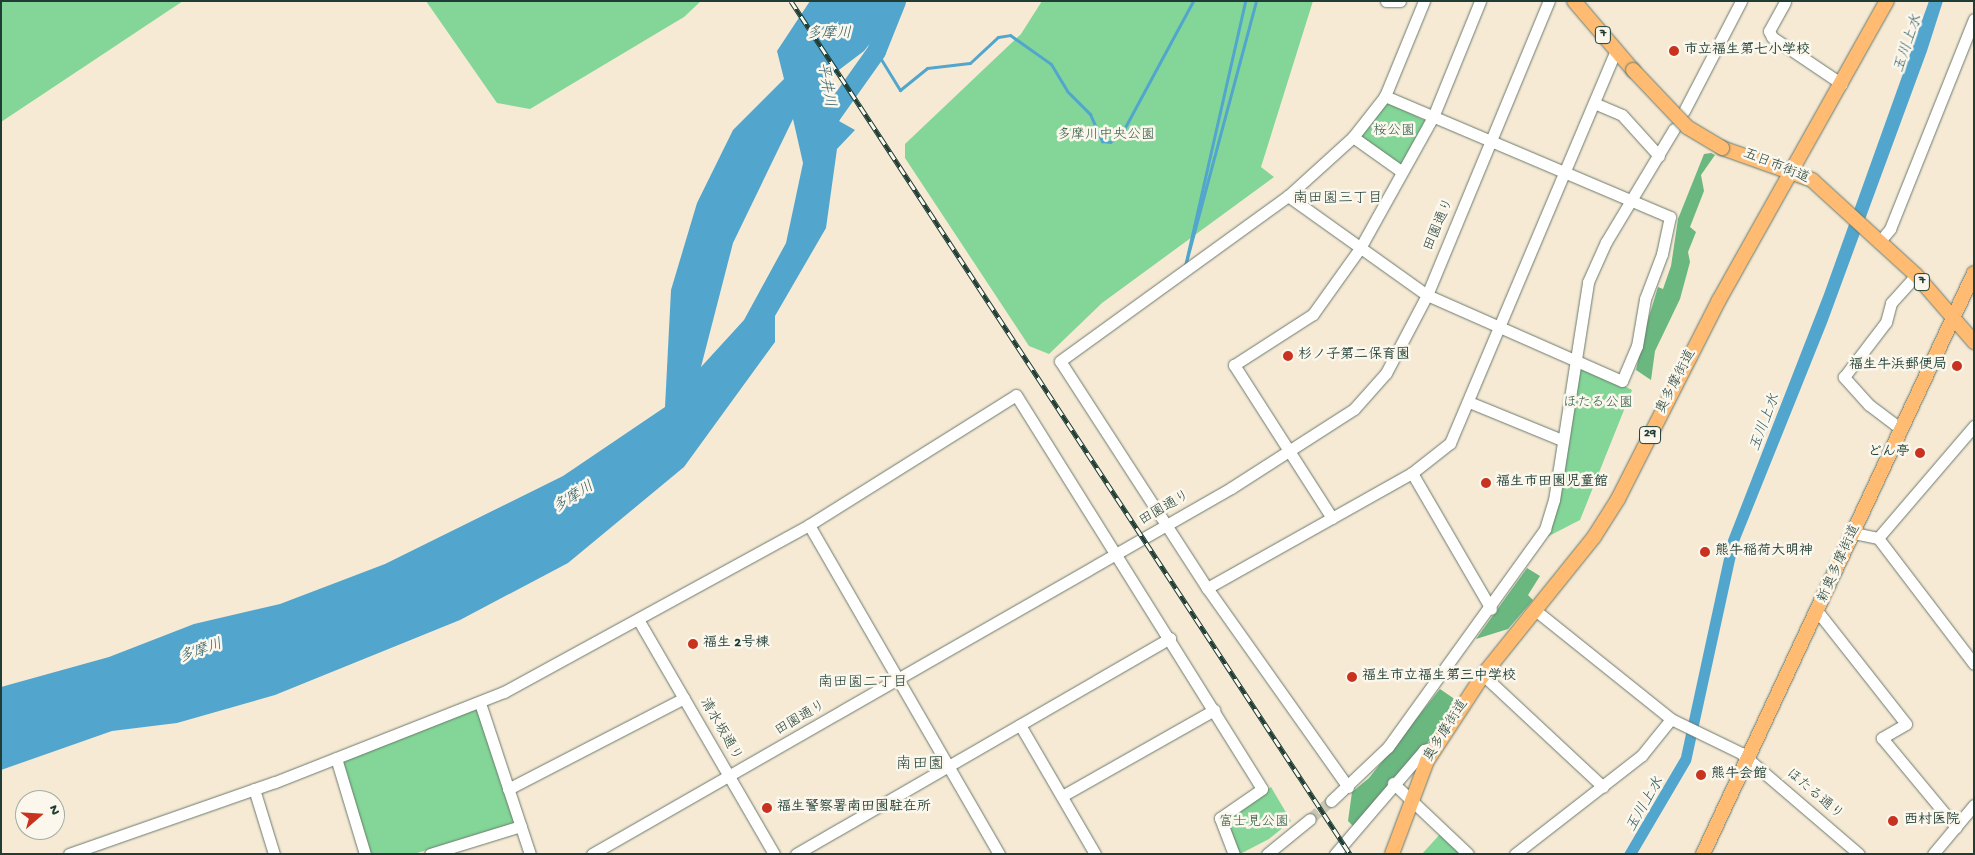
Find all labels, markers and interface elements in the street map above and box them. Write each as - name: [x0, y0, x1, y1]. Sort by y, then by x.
- water label: 玉川上水: [1891, 13, 1927, 75]
- water label: 多摩川: [807, 26, 851, 44]
- road number: 7: [1594, 26, 1612, 44]
- place label: 市立福生第七小学校: [1684, 43, 1810, 59]
- marker: 市立福生第七小学校: [1668, 45, 1680, 57]
- water label: 平井川: [812, 61, 838, 109]
- park label: 桜公園: [1373, 124, 1415, 140]
- park label: 多摩川中央公園: [1057, 128, 1155, 144]
- street label: 五日市街道: [1740, 146, 1812, 188]
- district label: 南田園三丁目: [1293, 191, 1383, 209]
- street label: 田園通り: [1421, 196, 1459, 254]
- road number: 7: [1913, 272, 1931, 292]
- street label: 奥多摩街道: [1654, 347, 1700, 417]
- place label: 杉ノ子第二保育園: [1298, 348, 1410, 364]
- marker: 杉ノ子第二保育園: [1282, 350, 1294, 362]
- place label: 福生牛浜郵便局: [1849, 358, 1947, 374]
- marker: 福生牛浜郵便局: [1951, 360, 1963, 372]
- water label: 玉川上水: [1747, 392, 1785, 454]
- park label: ほたる公園: [1563, 396, 1633, 412]
- road number: 29: [1639, 426, 1661, 444]
- place label: どん亭: [1868, 445, 1910, 461]
- marker: どん亭: [1914, 447, 1926, 459]
- place label: 福生市田園児童館: [1496, 475, 1608, 491]
- marker: 福生市田園児童館: [1480, 477, 1492, 489]
- water label: 多摩川: [550, 478, 598, 518]
- street label: 田園通り: [1137, 488, 1193, 530]
- street label: 新奥多摩街道: [1815, 522, 1865, 606]
- place label: 熊牛稲荷大明神: [1715, 544, 1813, 560]
- marker: 熊牛稲荷大明神: [1699, 546, 1711, 558]
- water label: 多摩川: [177, 636, 225, 668]
- place label: 福生 2号棟: [703, 636, 769, 652]
- marker: 福生 2号棟: [687, 638, 699, 650]
- place label: 福生市立福生第三中学校: [1362, 669, 1516, 685]
- marker: 福生市立福生第三中学校: [1346, 671, 1358, 683]
- district label: 南田園二丁目: [818, 675, 908, 693]
- street label: 清水坂通り: [695, 695, 745, 765]
- street label: 奥多摩街道: [1421, 697, 1473, 765]
- street label: 田園通り: [773, 698, 829, 740]
- district label: 南田園: [896, 756, 944, 776]
- street label: ほたる通り: [1782, 766, 1846, 824]
- place label: 熊牛会館: [1711, 767, 1767, 783]
- marker: 熊牛会館: [1695, 769, 1707, 781]
- water label: 玉川上水: [1623, 775, 1669, 835]
- north arrow: [15, 790, 65, 840]
- place label: 福生警察署南田園駐在所: [777, 800, 931, 816]
- marker: 福生警察署南田園駐在所: [761, 802, 773, 814]
- text: N: [44, 803, 63, 817]
- place label: 西村医院: [1904, 813, 1960, 829]
- marker: 西村医院: [1886, 814, 1900, 828]
- park label: 富士見公園: [1219, 815, 1289, 831]

